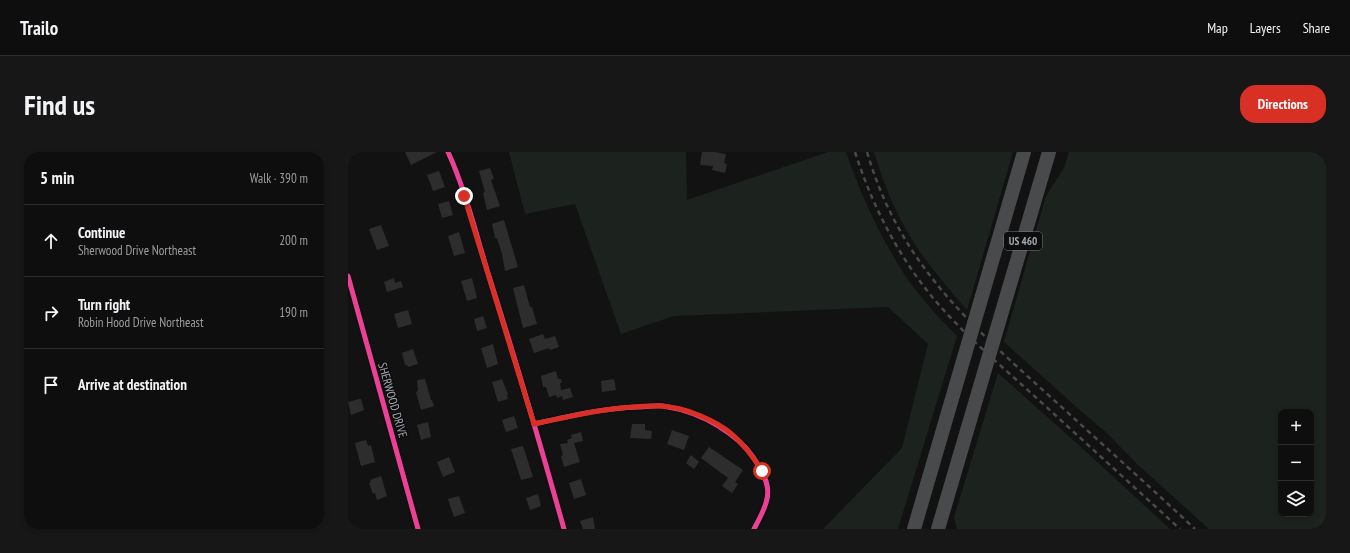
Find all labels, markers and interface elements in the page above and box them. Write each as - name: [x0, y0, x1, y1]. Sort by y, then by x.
- text: Trailo: [20, 16, 58, 40]
- text: Map: [1207, 19, 1228, 37]
- text: Layers: [1250, 19, 1281, 37]
- text: Share: [1303, 19, 1330, 37]
- button: Directions: [1240, 85, 1326, 123]
- text: Find us: [24, 86, 95, 123]
- text: 5 min: [40, 167, 74, 189]
- text: Walk · 390 m: [250, 170, 308, 187]
- route end: [455, 187, 473, 205]
- text: Continue: [78, 223, 125, 242]
- icon: ahead: [40, 230, 62, 252]
- text: 200 m: [279, 232, 308, 249]
- road number: US 460: [1004, 232, 1042, 250]
- text: Sherwood Drive Northeast: [78, 242, 196, 259]
- text: Turn right: [78, 295, 130, 314]
- icon: right: [40, 302, 62, 324]
- text: 190 m: [279, 304, 308, 321]
- text: Robin Hood Drive Northeast: [78, 314, 204, 331]
- street label: SHERWOOD DRIVE: [375, 361, 411, 439]
- icon: arrive: [40, 374, 62, 396]
- text: Arrive at destination: [78, 375, 187, 394]
- map controls: [1278, 409, 1314, 517]
- button: +: [1278, 409, 1314, 445]
- button: −: [1278, 445, 1314, 481]
- route start: [753, 462, 771, 480]
- button: layers: [1278, 481, 1314, 517]

